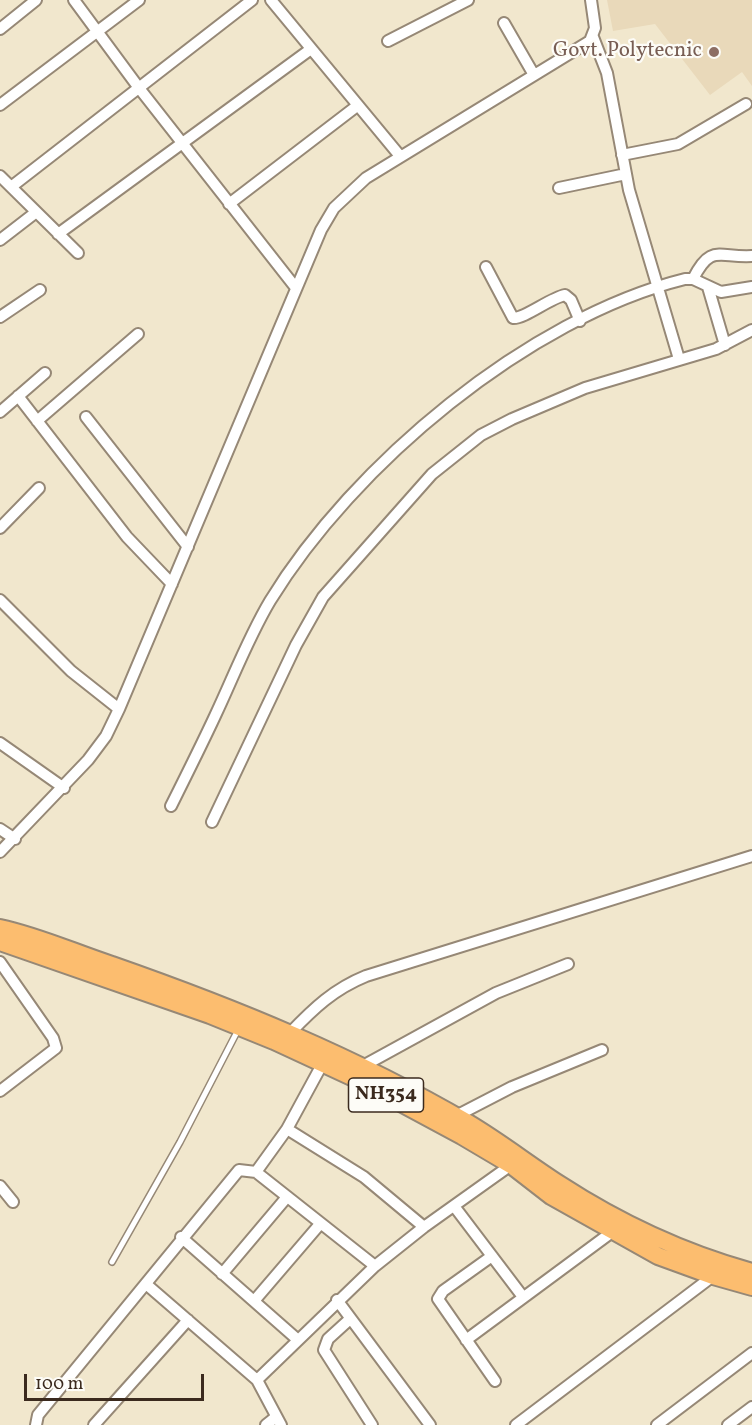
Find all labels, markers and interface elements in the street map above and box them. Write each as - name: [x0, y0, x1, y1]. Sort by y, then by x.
- place label: Govt. Polytecnic: [553, 39, 702, 65]
- marker: Govt. Polytecnic: [707, 45, 721, 59]
- road number: NH354: [348, 1078, 424, 1112]
- scale bar: [27, 1362, 207, 1400]
- text: 100 m: [35, 1372, 84, 1397]

